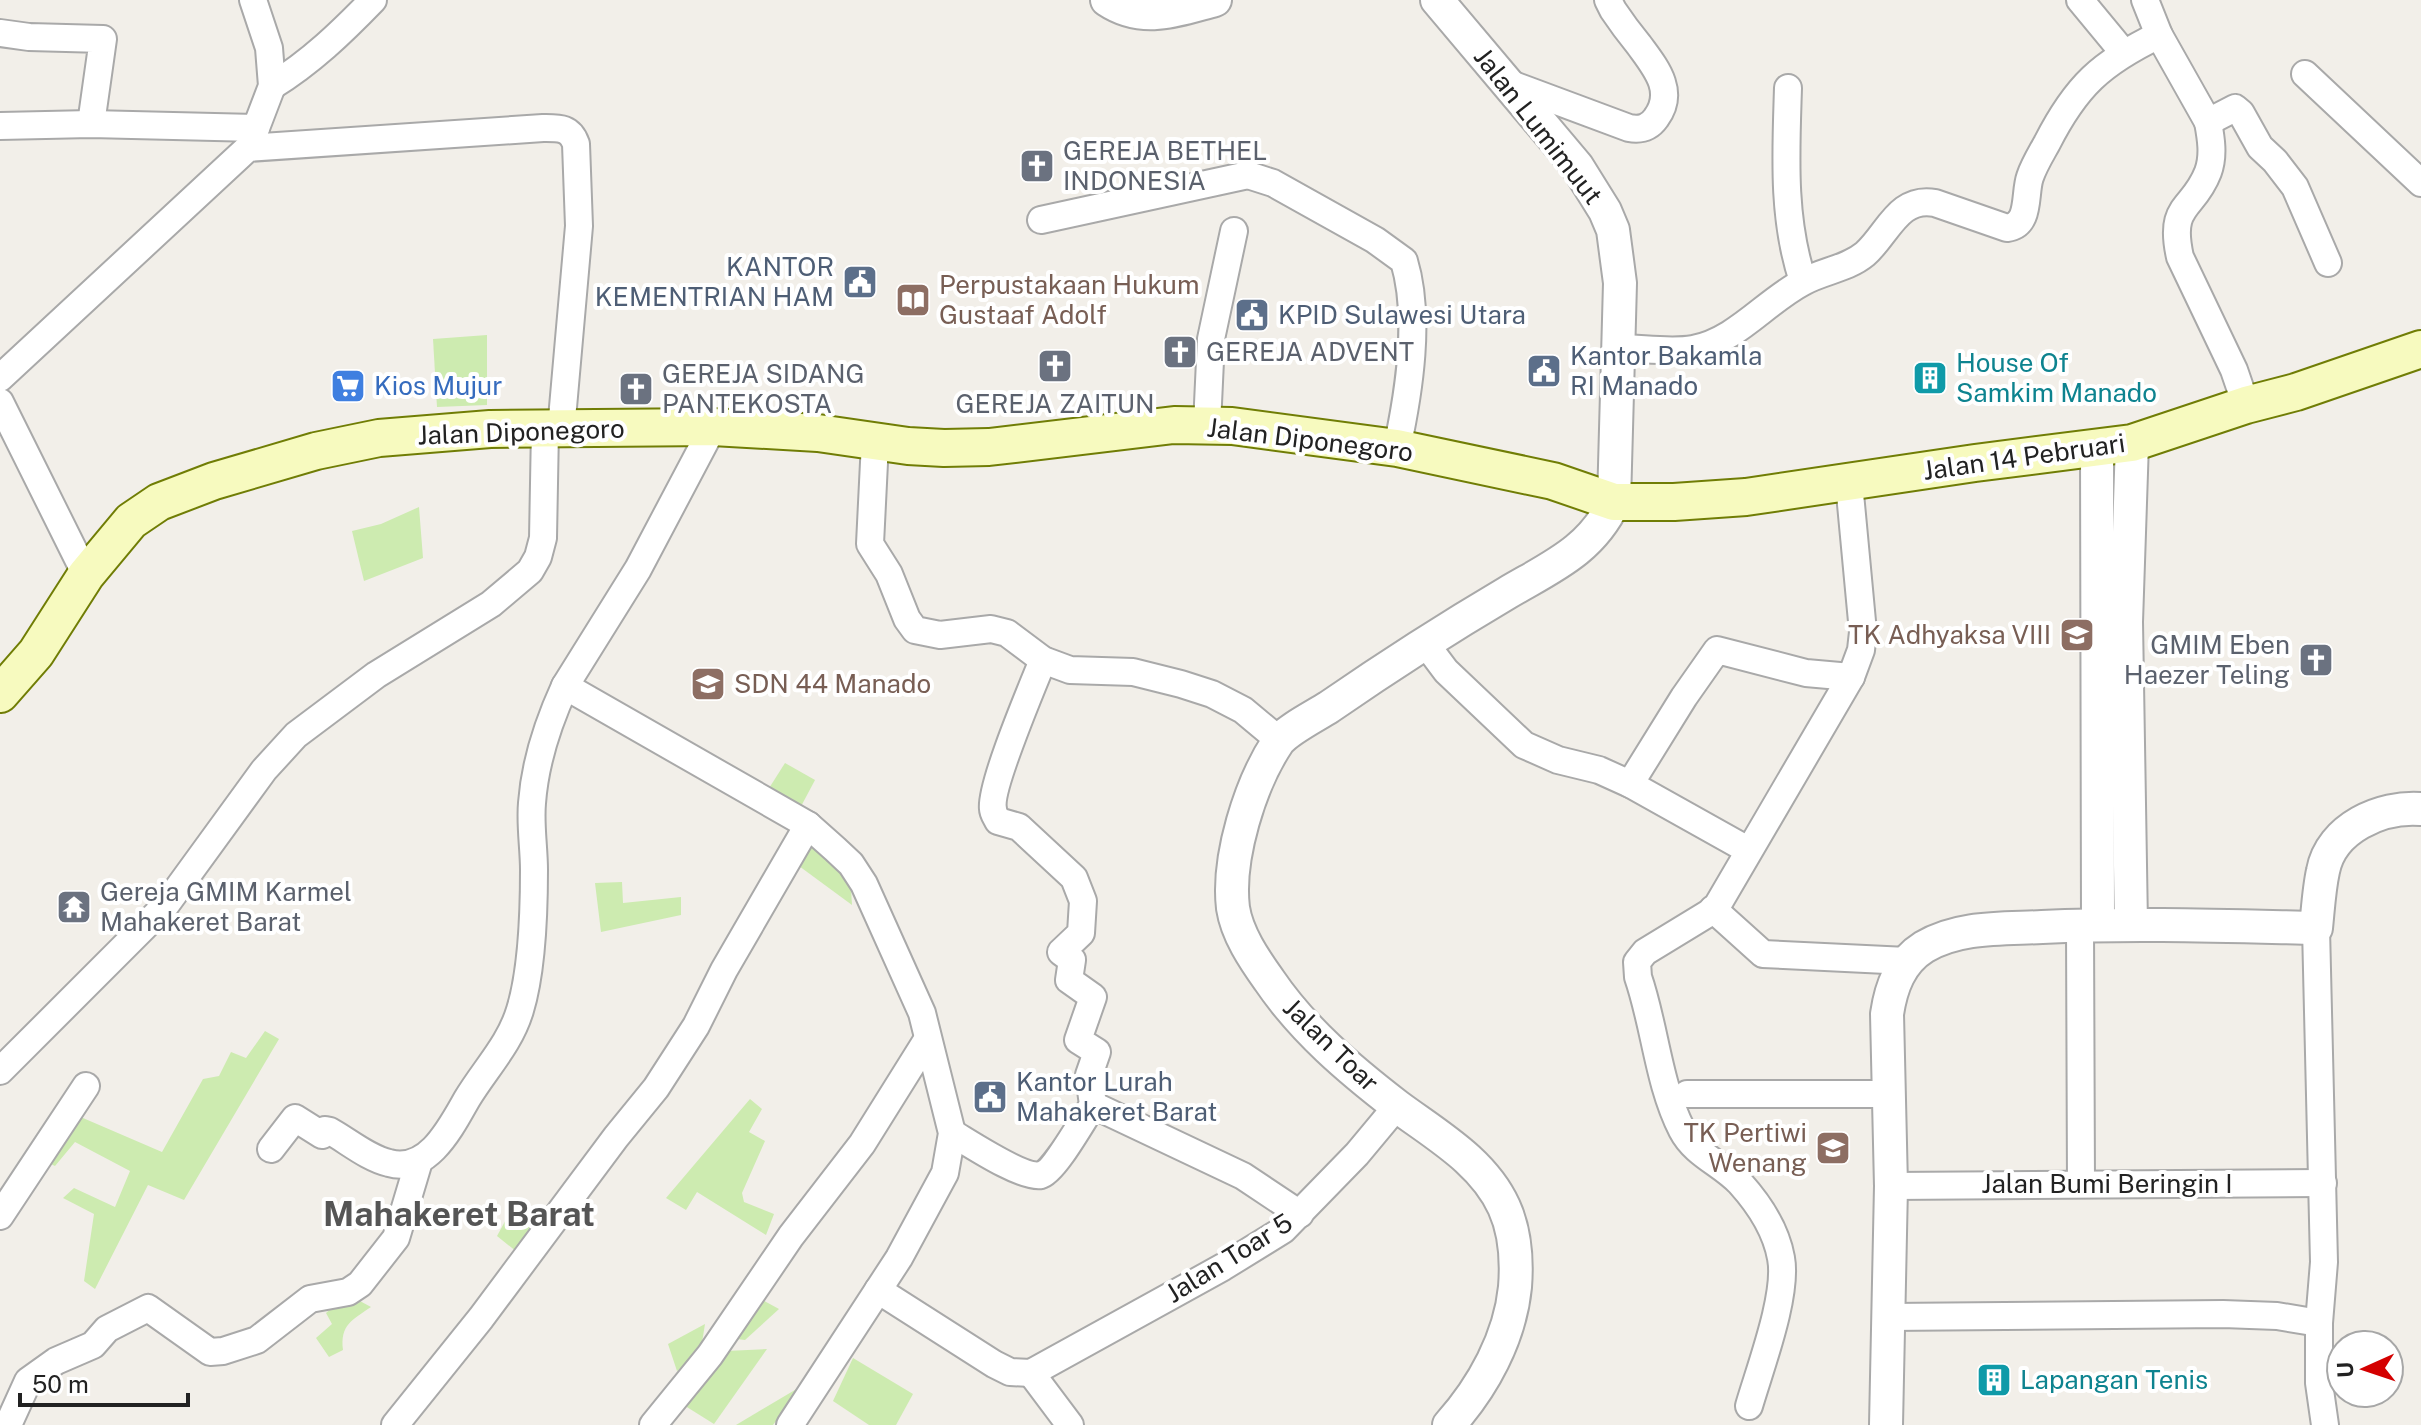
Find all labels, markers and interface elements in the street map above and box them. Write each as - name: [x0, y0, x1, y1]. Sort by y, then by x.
- street label: Jalan Lumimuut: [1468, 41, 1609, 210]
- place label: GEREJA BETHEL INDONESIA: [1063, 135, 1267, 196]
- church icon: GEREJA BETHEL INDONESIA: [1018, 147, 1056, 185]
- place label: KANTOR KEMENTRIAN HAM: [595, 251, 834, 312]
- public building icon: KANTOR KEMENTRIAN HAM: [841, 263, 879, 301]
- place label: Perpustakaan Hukum Gustaaf Adolf: [939, 269, 1200, 330]
- library icon: Perpustakaan Hukum Gustaaf Adolf: [894, 281, 932, 319]
- public building icon: KPID Sulawesi Utara: [1233, 296, 1271, 334]
- place label: KPID Sulawesi Utara: [1278, 299, 1526, 330]
- church icon: GEREJA ADVENT: [1161, 333, 1199, 371]
- place label: GEREJA ADVENT: [1206, 336, 1414, 367]
- place label: Kantor Bakamla RI Manado: [1570, 340, 1762, 401]
- church icon: GEREJA ZAITUN: [1036, 347, 1074, 385]
- place label: House Of Samkim Manado: [1956, 347, 2157, 408]
- public building icon: Kantor Bakamla RI Manado: [1525, 352, 1563, 390]
- place label: GEREJA SIDANG PANTEKOSTA: [662, 358, 865, 419]
- building icon: House Of Samkim Manado: [1911, 359, 1949, 397]
- supermarket icon: Kios Mujur: [329, 367, 367, 405]
- place label: Kios Mujur: [374, 370, 503, 401]
- church icon: GEREJA SIDANG PANTEKOSTA: [617, 370, 655, 408]
- place label: GEREJA ZAITUN: [955, 388, 1155, 419]
- street label: Jalan Diponegoro: [1205, 411, 1415, 468]
- street label: Jalan Diponegoro: [417, 412, 625, 451]
- street label: Jalan 14 Pebruari: [1921, 427, 2127, 486]
- school or university icon: TK Adhyaksa VIII: [2058, 616, 2096, 654]
- place label: TK Adhyaksa VIII: [1848, 619, 2051, 650]
- place label: GMIM Eben Haezer Teling: [2124, 629, 2290, 690]
- church icon: GMIM Eben Haezer Teling: [2297, 641, 2335, 679]
- school or university icon: SDN 44 Manado: [689, 665, 727, 703]
- place label: SDN 44 Manado: [734, 668, 931, 699]
- place label: Gereja GMIM Karmel Mahakeret Barat: [100, 876, 352, 937]
- temple icon: Gereja GMIM Karmel Mahakeret Barat: [55, 888, 93, 926]
- street label: Jalan Toar: [1277, 992, 1386, 1098]
- place label: Kantor Lurah Mahakeret Barat: [1016, 1066, 1217, 1127]
- public building icon: Kantor Lurah Mahakeret Barat: [971, 1078, 1009, 1116]
- place label: TK Pertiwi Wenang: [1683, 1117, 1807, 1178]
- school or university icon: TK Pertiwi Wenang: [1814, 1129, 1852, 1167]
- street label: Jalan Bumi Beringin I: [1981, 1168, 2233, 1199]
- district label: Mahakeret Barat: [323, 1194, 595, 1234]
- street label: Jalan Toar 5: [1160, 1206, 1298, 1309]
- north arrow: [2325, 1329, 2405, 1409]
- scale bar: [20, 1357, 188, 1407]
- building icon: Lapangan Tenis: [1975, 1361, 2013, 1399]
- text: U: [2332, 1361, 2358, 1379]
- place label: Lapangan Tenis: [2020, 1364, 2208, 1395]
- text: 50 m: [32, 1370, 89, 1398]

